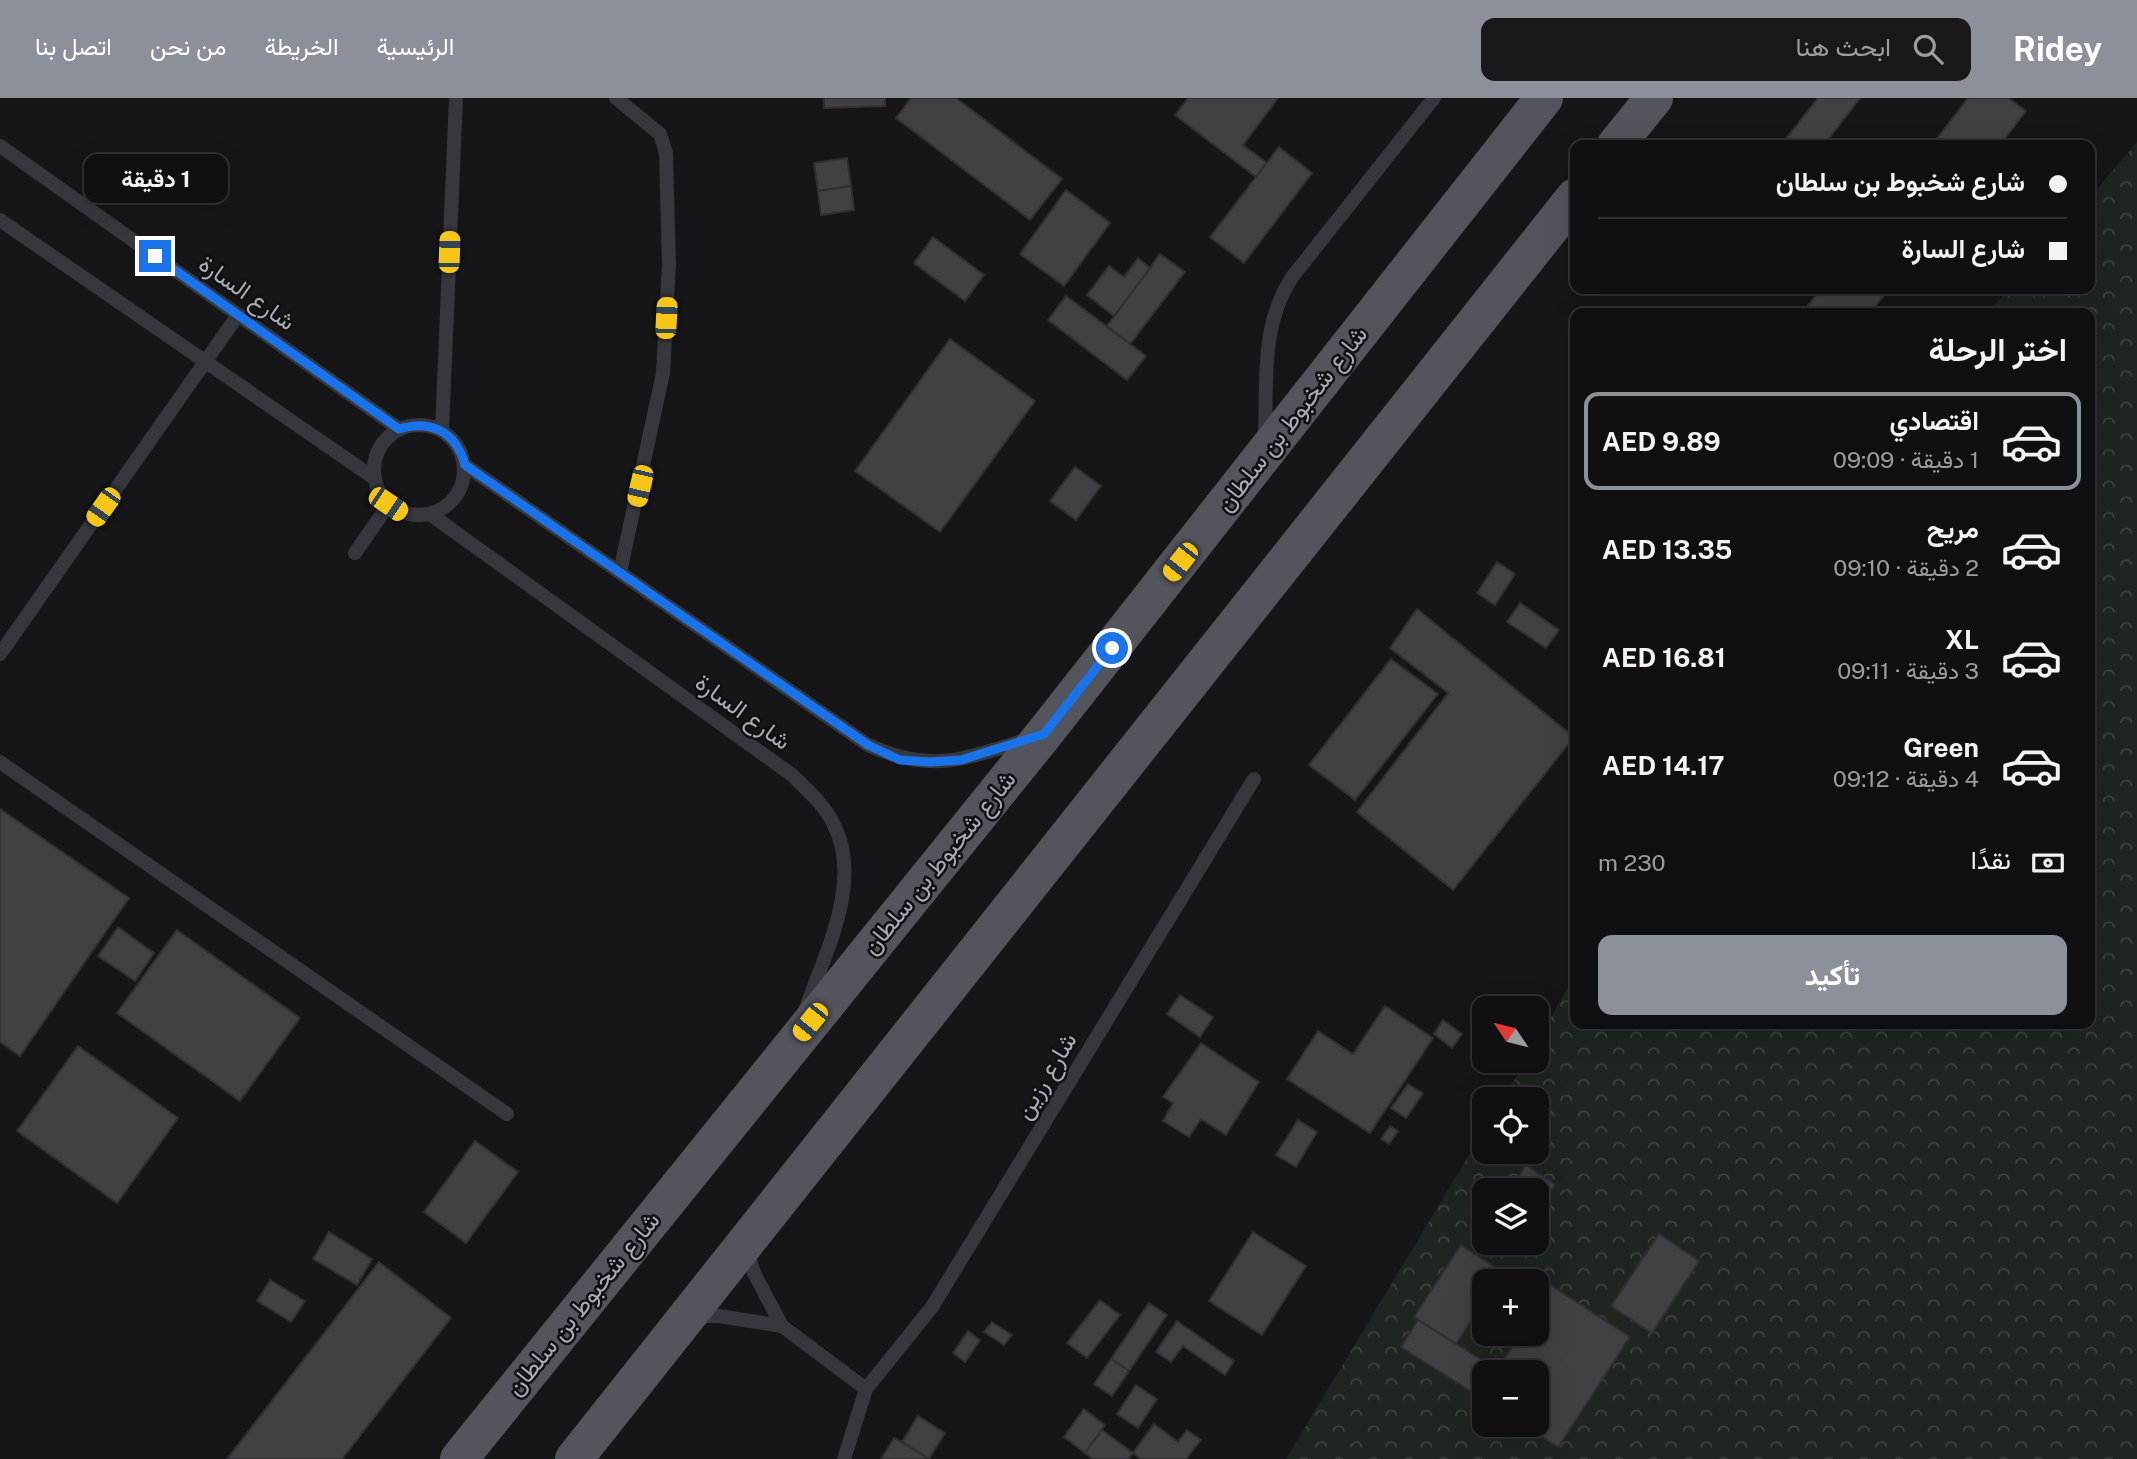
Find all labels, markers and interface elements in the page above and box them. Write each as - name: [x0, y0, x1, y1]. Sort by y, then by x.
- search box: [1481, 18, 1971, 81]
- icon: search: [1909, 30, 1947, 68]
- text: Ridey: [2013, 30, 2102, 68]
- text: ابحث هنا: [1796, 31, 1891, 62]
- text: اتصل بنا: [35, 32, 112, 60]
- text: من نحن: [150, 32, 226, 60]
- text: الخريطة: [264, 32, 339, 60]
- text: الرئيسية: [377, 32, 454, 60]
- callout: 1 دقيقة: [83, 155, 227, 204]
- text: 1 دقيقة: [121, 165, 191, 192]
- text: شارع شخبوط بن سلطان: [1776, 166, 2025, 197]
- car: [438, 231, 461, 273]
- text: شارع السارة: [1902, 233, 2025, 264]
- route end: [139, 240, 171, 272]
- street label: شارع السارة: [193, 249, 301, 338]
- car: [655, 296, 678, 340]
- street label: شارع شخبوط بن سلطان: [1210, 320, 1375, 518]
- text: اختر الرحلة: [1929, 331, 2067, 368]
- text: اقتصادي: [1890, 405, 1979, 436]
- icon: car: [2000, 410, 2063, 473]
- text: AED 9.89: [1602, 426, 1721, 457]
- text: 1 دقيقة · 09:09: [1833, 446, 1979, 473]
- car: [626, 463, 655, 509]
- car: [83, 484, 124, 530]
- car: [365, 484, 412, 524]
- text: مريح: [1927, 513, 1979, 544]
- icon: car: [2000, 518, 2063, 581]
- text: AED 13.35: [1602, 534, 1732, 565]
- car: [1159, 539, 1202, 585]
- text: 2 دقيقة · 09:10: [1833, 554, 1979, 581]
- text: XL: [1945, 624, 1979, 655]
- icon: car: [2000, 626, 2063, 689]
- route start: [1096, 632, 1128, 664]
- text: AED 16.81: [1602, 642, 1726, 673]
- text: 3 دقيقة · 09:11: [1837, 657, 1979, 684]
- street label: شارع السارة: [689, 667, 797, 757]
- text: Green: [1903, 732, 1979, 763]
- icon: car: [2000, 734, 2063, 797]
- text: AED 14.17: [1602, 750, 1725, 781]
- street label: شارع شخبوط بن سلطان: [856, 765, 1023, 961]
- text: 4 دقيقة · 09:12: [1833, 765, 1979, 792]
- text: نقدًا: [1971, 844, 2011, 875]
- icon: cash: [2029, 844, 2067, 882]
- text: 230 m: [1598, 849, 1666, 876]
- button: تأكيد: [1598, 935, 2067, 1015]
- north arrow: [1472, 996, 1549, 1073]
- map controls: [1472, 996, 1549, 1437]
- car: [789, 999, 832, 1045]
- street label: شارع رزين: [1008, 1027, 1084, 1125]
- button: locate: [1472, 1087, 1549, 1164]
- button: layers: [1472, 1178, 1549, 1255]
- street label: شارع شخبوط بن سلطان: [500, 1206, 667, 1402]
- button: +: [1472, 1269, 1549, 1346]
- button: −: [1472, 1360, 1549, 1437]

